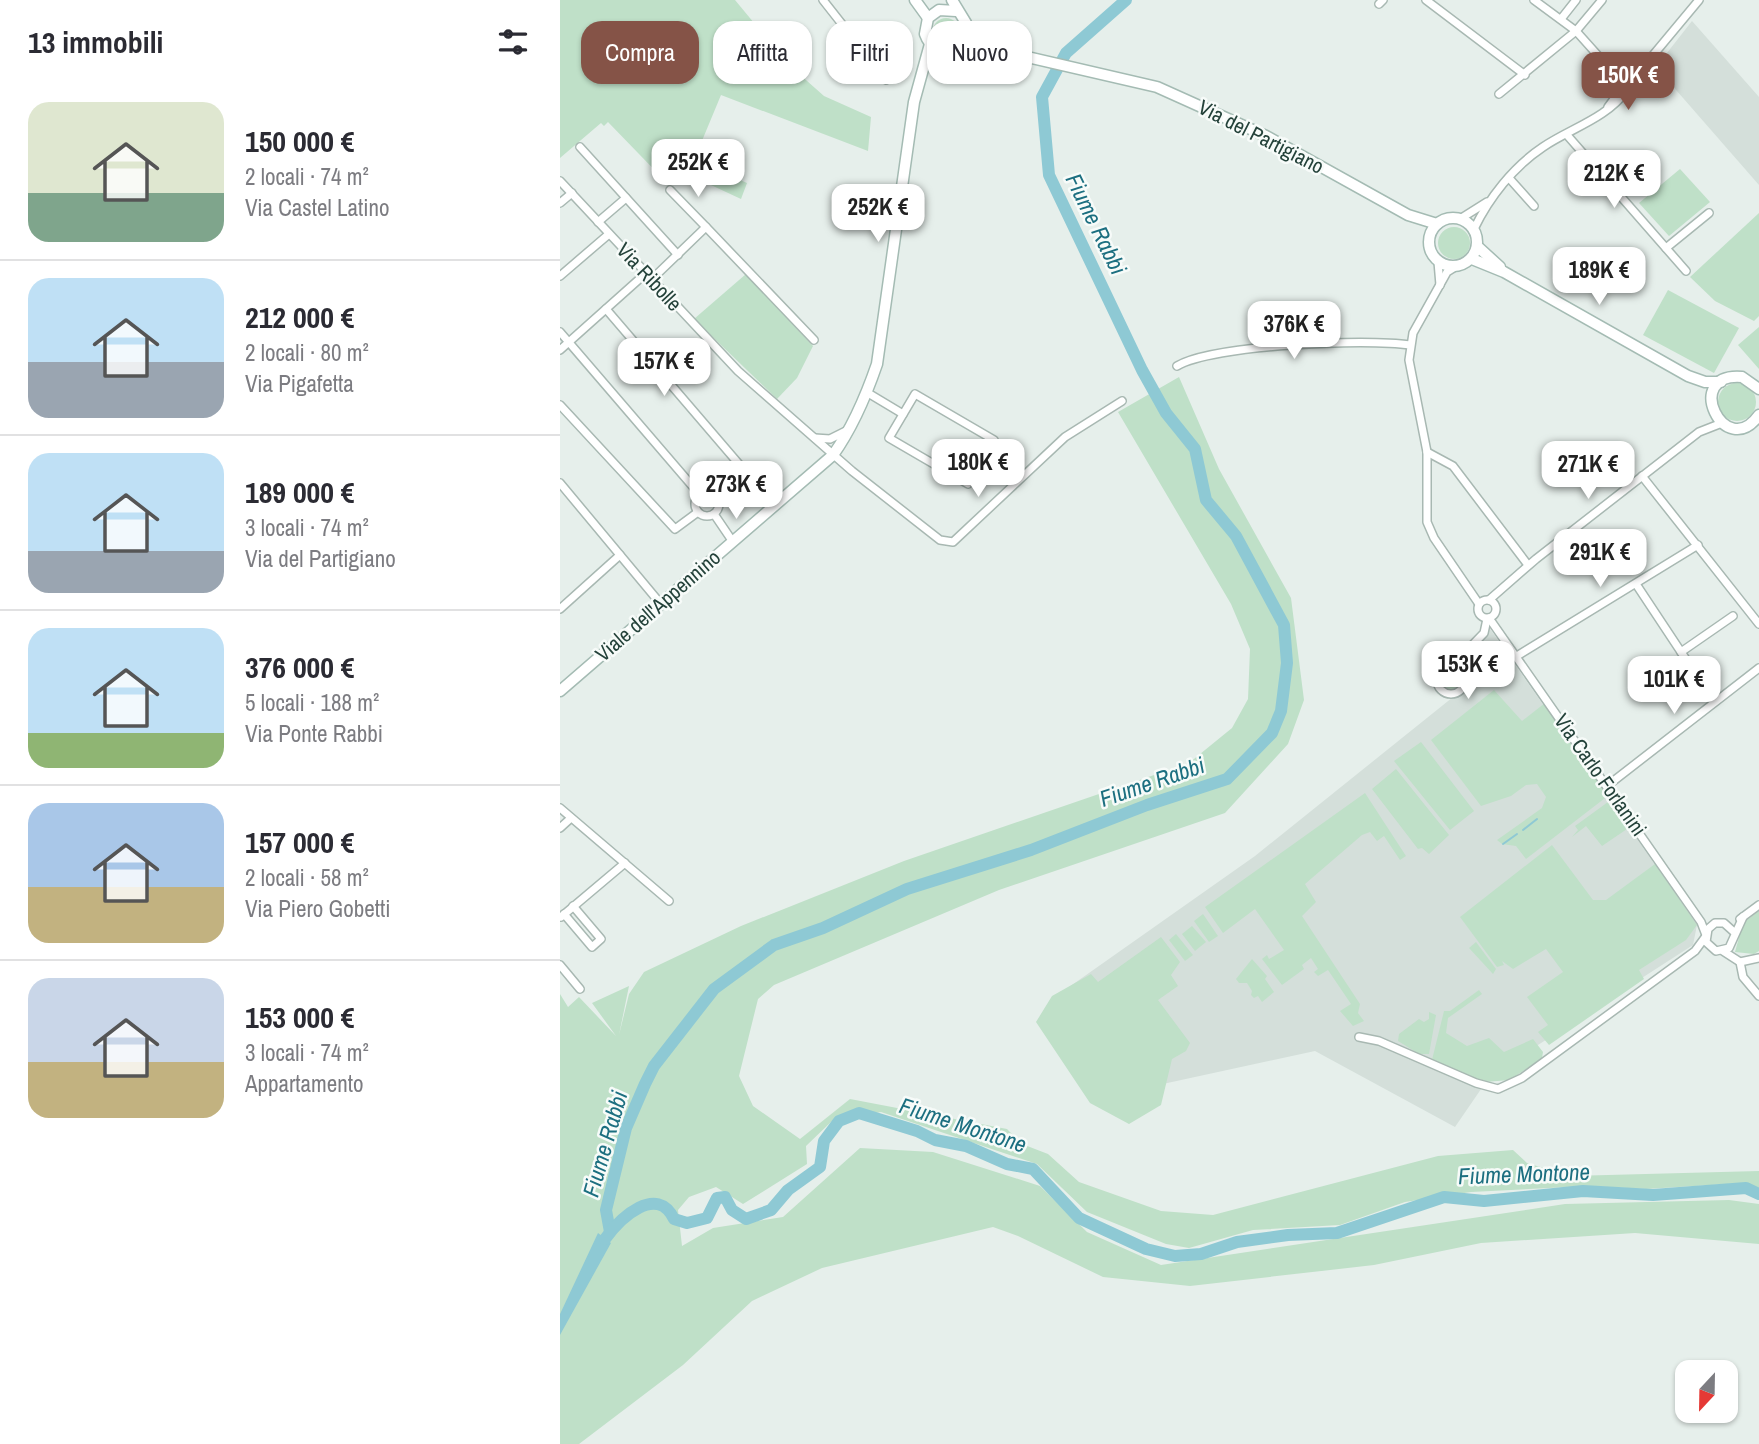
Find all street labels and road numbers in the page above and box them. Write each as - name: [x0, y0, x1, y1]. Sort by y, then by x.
- street label: Via del Partigiano: [1193, 92, 1329, 181]
- street label: Via Ribolle: [610, 236, 689, 317]
- street label: Viale dell'Appennino: [589, 543, 726, 668]
- street label: Via Carlo Forlanini: [1547, 708, 1653, 842]

